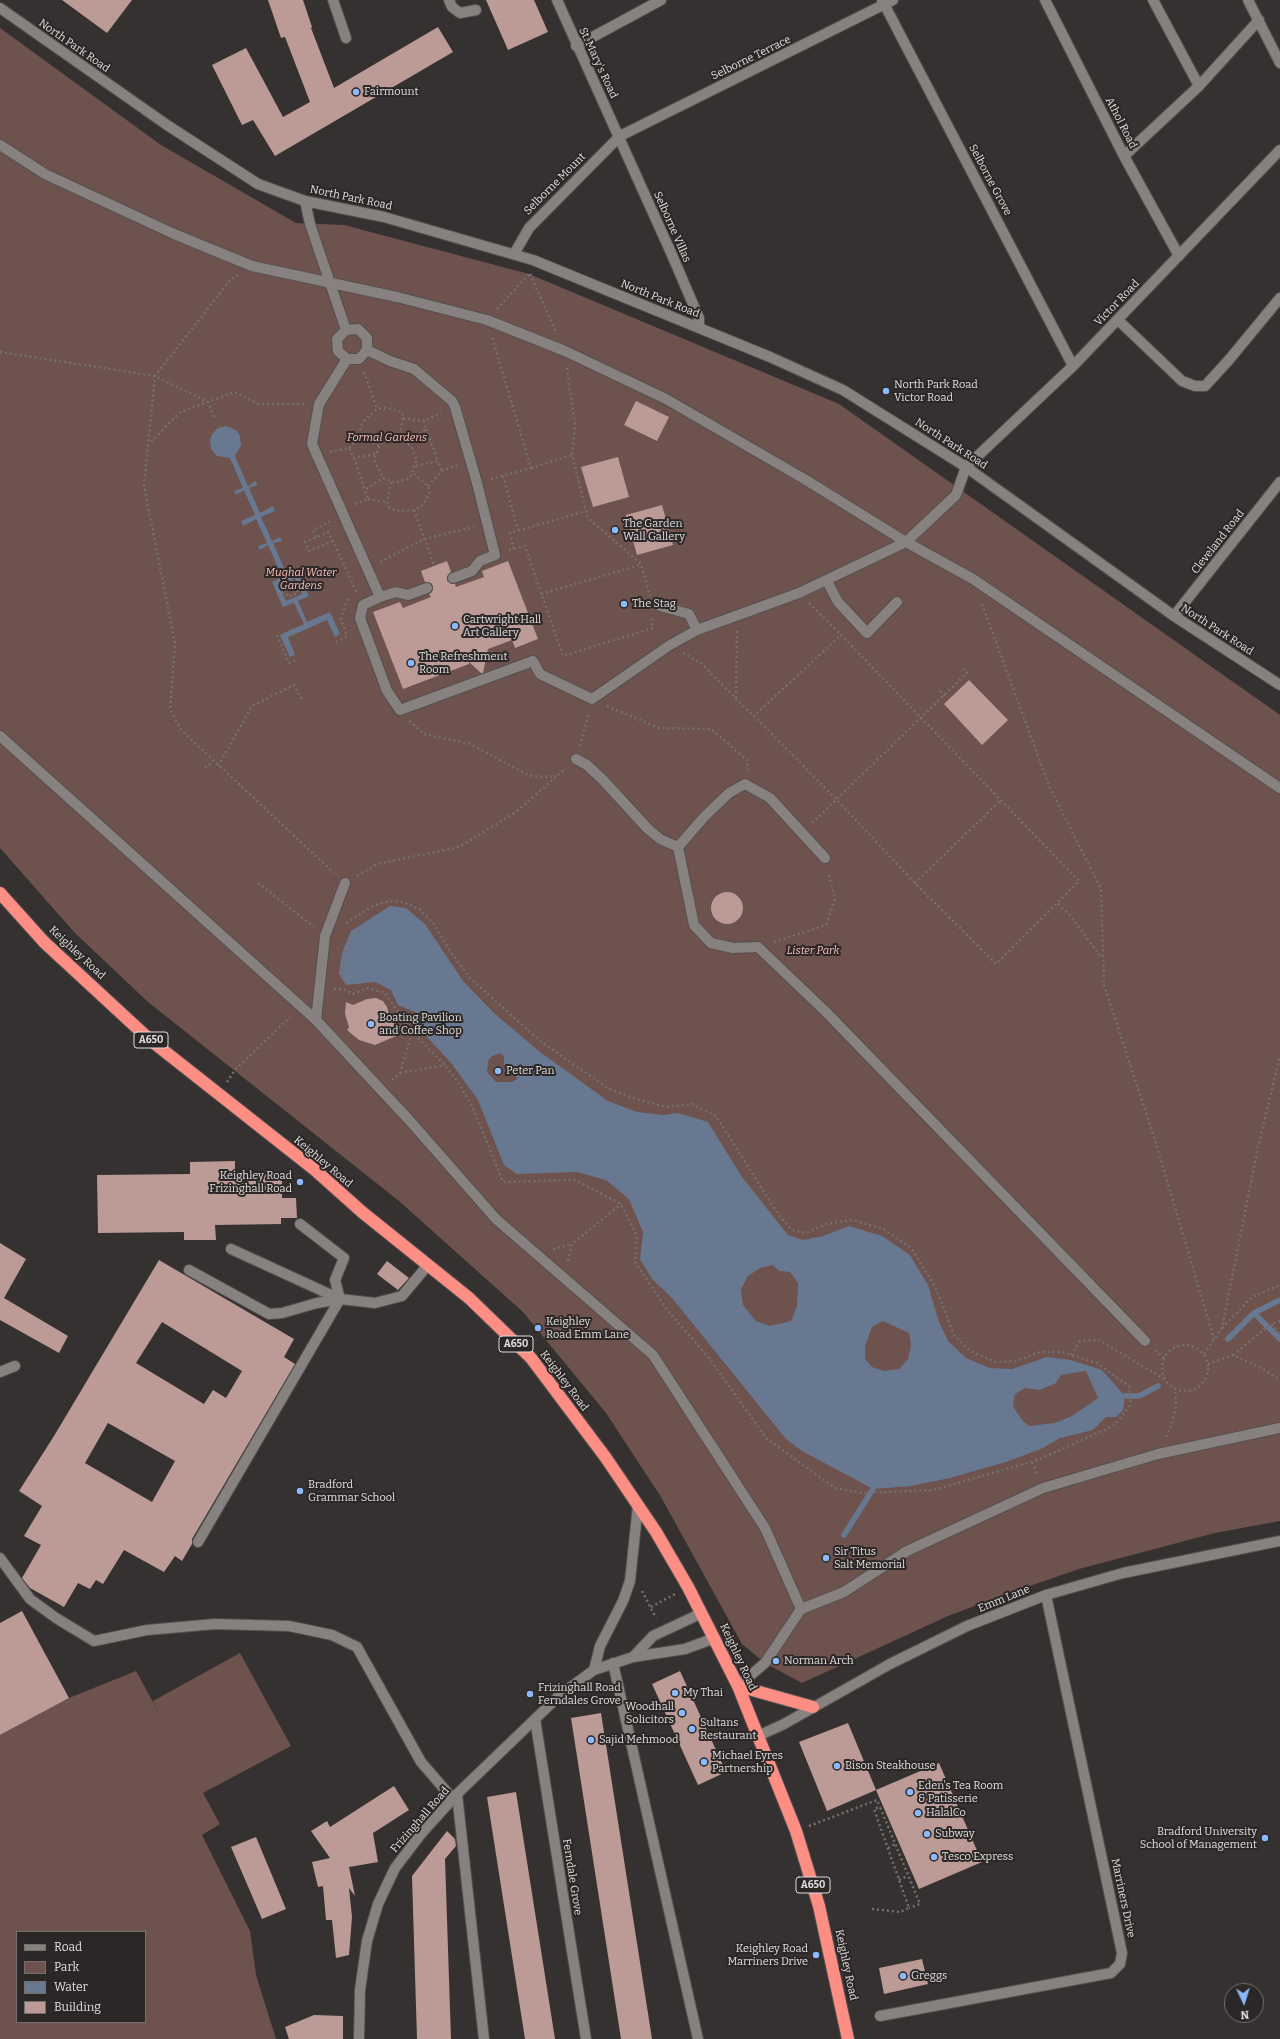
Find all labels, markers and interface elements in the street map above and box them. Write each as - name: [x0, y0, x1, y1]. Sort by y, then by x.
- street label: North Park Road: [36, 17, 112, 75]
- street label: St. Mary's Road: [576, 25, 620, 101]
- street label: Selborne Terrace: [709, 33, 793, 83]
- place label: Fairmount: [364, 85, 418, 99]
- marker: Fairmount: [351, 87, 361, 97]
- street label: Athol Road: [1102, 95, 1140, 151]
- street label: Selborne Grove: [966, 142, 1014, 218]
- street label: Selborne Mount: [521, 150, 589, 218]
- street label: North Park Road: [309, 183, 393, 213]
- street label: Selborne Villas: [650, 190, 694, 264]
- street label: North Park Road: [619, 277, 701, 321]
- street label: Victor Road: [1092, 277, 1142, 329]
- place label: North Park Road Victor Road: [894, 378, 978, 404]
- marker: North Park Road Victor Road: [881, 386, 891, 396]
- street label: North Park Road: [912, 416, 990, 472]
- park label: Formal Gardens: [347, 431, 427, 445]
- street label: Cleveland Road: [1189, 507, 1247, 577]
- place label: The Garden Wall Gallery: [623, 517, 685, 543]
- marker: The Garden Wall Gallery: [610, 525, 620, 535]
- park label: Mughal Water Gardens: [266, 566, 336, 592]
- place label: The Stag: [632, 597, 676, 611]
- marker: The Stag: [619, 599, 629, 609]
- street label: North Park Road: [1178, 602, 1256, 658]
- place label: Cartwright Hall Art Gallery: [463, 613, 541, 639]
- marker: Cartwright Hall Art Gallery: [450, 621, 460, 631]
- place label: The Refreshment Room: [419, 650, 508, 676]
- marker: The Refreshment Room: [406, 658, 416, 668]
- street label: Keighley Road: [46, 924, 108, 982]
- park label: Lister Park: [787, 944, 839, 958]
- place label: Boating Pavilion and Coffee Shop: [379, 1011, 462, 1037]
- marker: Boating Pavilion and Coffee Shop: [366, 1019, 376, 1029]
- road number: A650: [134, 1032, 168, 1048]
- place label: Peter Pan: [506, 1064, 555, 1078]
- marker: Peter Pan: [493, 1066, 503, 1076]
- street label: Keighley Road: [291, 1134, 355, 1190]
- place label: Keighley Road Frizinghall Road: [209, 1169, 292, 1195]
- marker: Keighley Road Frizinghall Road: [295, 1177, 305, 1187]
- place label: Keighley Road Emm Lane: [546, 1315, 629, 1341]
- marker: Keighley Road Emm Lane: [533, 1323, 543, 1333]
- road number: A650: [499, 1336, 533, 1352]
- street label: Keighley Road: [537, 1348, 591, 1414]
- place label: Bradford Grammar School: [308, 1478, 395, 1504]
- marker: Bradford Grammar School: [295, 1486, 305, 1496]
- place label: Sir Titus Salt Memorial: [834, 1545, 905, 1571]
- marker: Sir Titus Salt Memorial: [821, 1553, 831, 1563]
- street label: Emm Lane: [976, 1583, 1032, 1615]
- street label: Keighley Road: [717, 1621, 759, 1693]
- place label: Norman Arch: [784, 1654, 854, 1668]
- marker: Norman Arch: [771, 1656, 781, 1666]
- place label: Frizinghall Road Ferndales Grove: [538, 1681, 621, 1707]
- place label: My Thai: [683, 1686, 723, 1700]
- marker: My Thai: [670, 1688, 680, 1698]
- marker: Frizinghall Road Ferndales Grove: [525, 1689, 535, 1699]
- place label: Woodhall Solicitors: [625, 1700, 674, 1726]
- marker: Woodhall Solicitors: [677, 1708, 687, 1718]
- place label: Sultans Restaurant: [700, 1716, 756, 1742]
- marker: Sultans Restaurant: [687, 1724, 697, 1734]
- place label: Sajid Mehmood: [599, 1733, 678, 1747]
- marker: Sajid Mehmood: [586, 1735, 596, 1745]
- place label: Michael Eyres Partnership: [712, 1749, 783, 1775]
- marker: Michael Eyres Partnership: [699, 1757, 709, 1767]
- place label: Bison Steakhouse: [845, 1759, 936, 1773]
- marker: Bison Steakhouse: [832, 1761, 842, 1771]
- place label: Eden's Tea Room & Patisserie: [918, 1779, 1003, 1805]
- street label: Frizinghall Road: [388, 1784, 452, 1856]
- marker: Eden's Tea Room & Patisserie: [905, 1787, 915, 1797]
- place label: HalalCo: [926, 1806, 966, 1820]
- marker: HalalCo: [913, 1808, 923, 1818]
- place label: Bradford University School of Management: [1140, 1825, 1257, 1851]
- place label: Subway: [935, 1827, 974, 1841]
- marker: Subway: [922, 1829, 932, 1839]
- marker: Bradford University School of Management: [1260, 1833, 1270, 1843]
- street label: Ferndale Grove: [559, 1838, 585, 1916]
- place label: Tesco Express: [942, 1850, 1013, 1864]
- marker: Tesco Express: [929, 1852, 939, 1862]
- street label: Marriners Drive: [1108, 1857, 1138, 1939]
- road number: A650: [796, 1877, 830, 1893]
- street label: Keighley Road: [832, 1928, 860, 2002]
- legend: [16, 1931, 146, 2023]
- text: Road: [54, 1940, 82, 1954]
- place label: Keighley Road Marriners Drive: [727, 1942, 808, 1968]
- marker: Keighley Road Marriners Drive: [811, 1950, 821, 1960]
- text: Park: [54, 1960, 79, 1974]
- place label: Greggs: [911, 1969, 947, 1983]
- marker: Greggs: [898, 1971, 908, 1981]
- text: Water: [54, 1980, 88, 1994]
- north arrow: [1224, 1983, 1264, 2023]
- text: Building: [54, 2000, 101, 2014]
- text: N: [1240, 2008, 1249, 2021]

